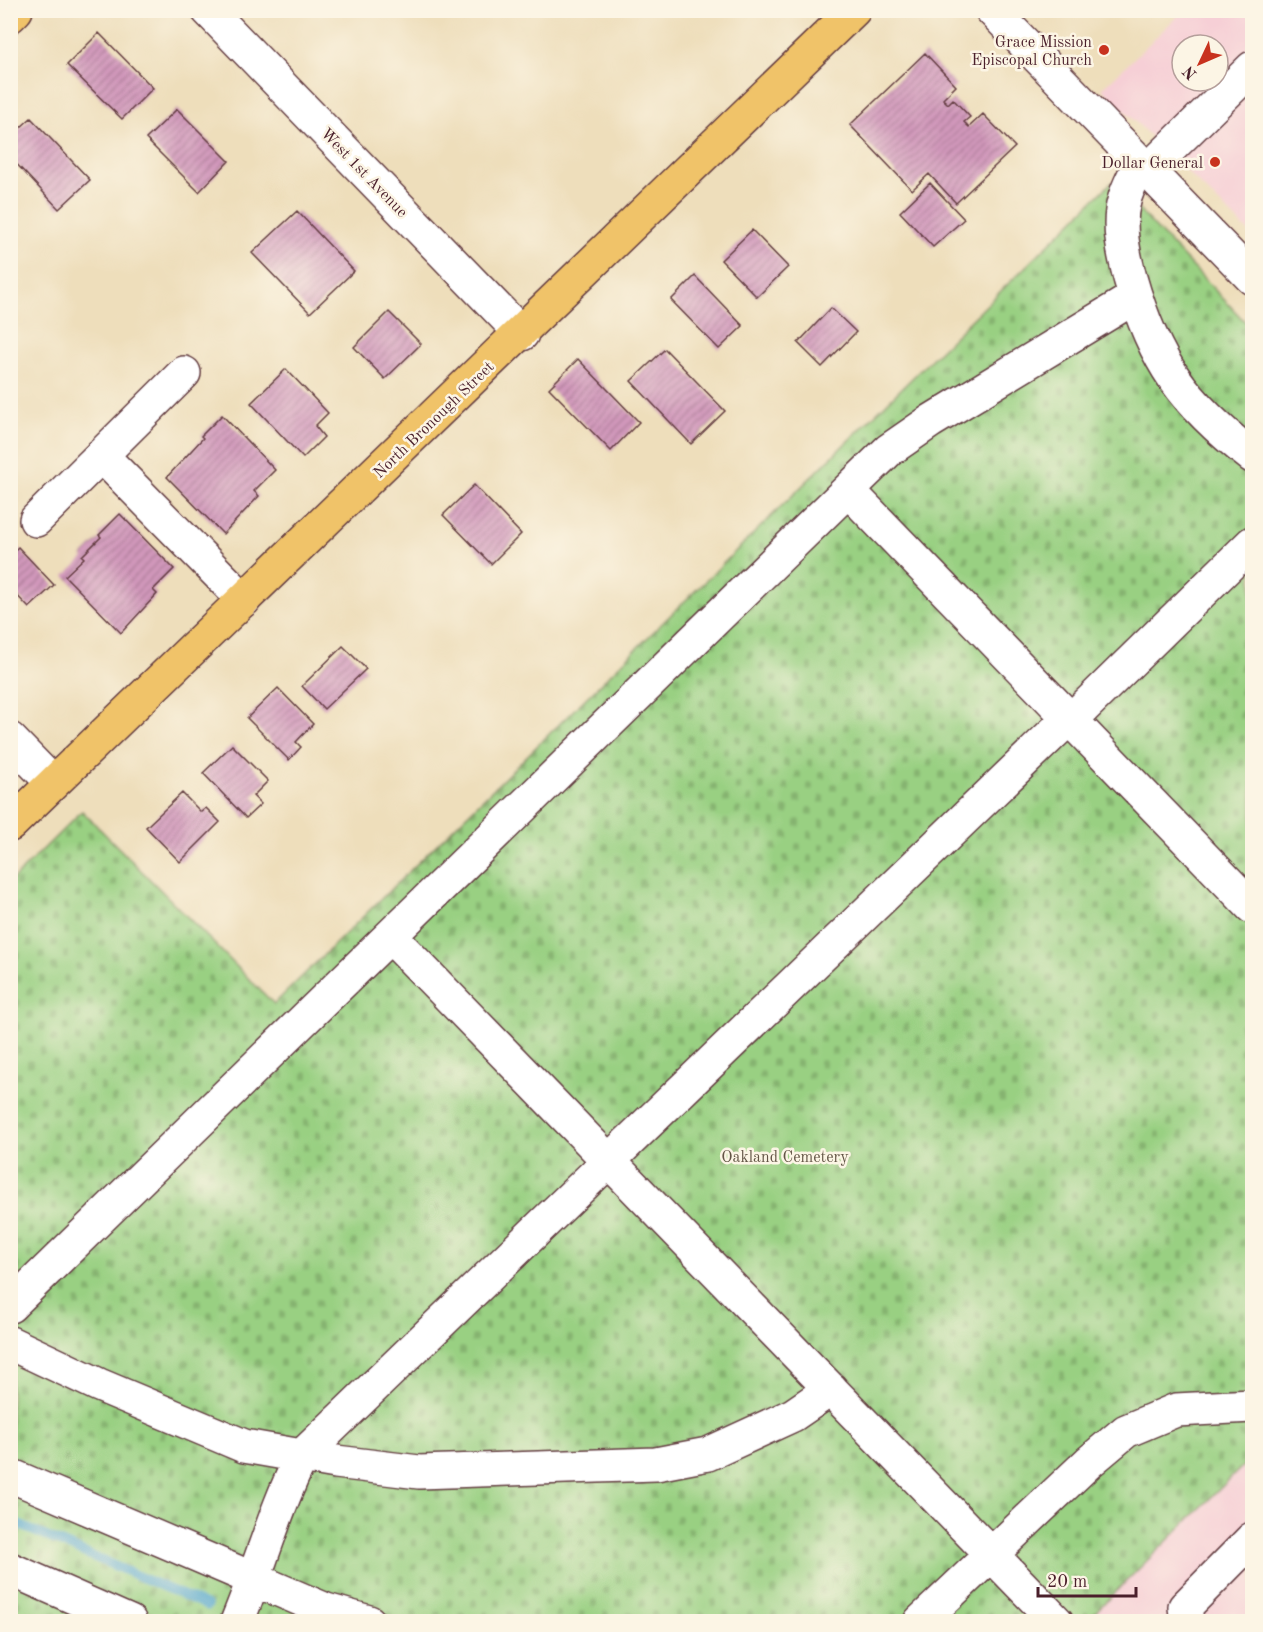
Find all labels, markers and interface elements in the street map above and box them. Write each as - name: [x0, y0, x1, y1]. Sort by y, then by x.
- north arrow: [1170, 33, 1230, 93]
- place label: Grace Mission Episcopal Church: [971, 35, 1092, 69]
- marker: Grace Mission Episcopal Church: [1097, 43, 1111, 57]
- text: N: [1180, 62, 1201, 82]
- street label: West 1st Avenue: [317, 126, 410, 221]
- marker: Dollar General: [1208, 155, 1222, 169]
- place label: Dollar General: [1101, 156, 1203, 172]
- street label: North Bronough Street: [371, 359, 498, 482]
- park label: Oakland Cemetery: [721, 1150, 849, 1166]
- scale bar: [1038, 1560, 1136, 1598]
- text: 20 m: [1047, 1573, 1087, 1591]

